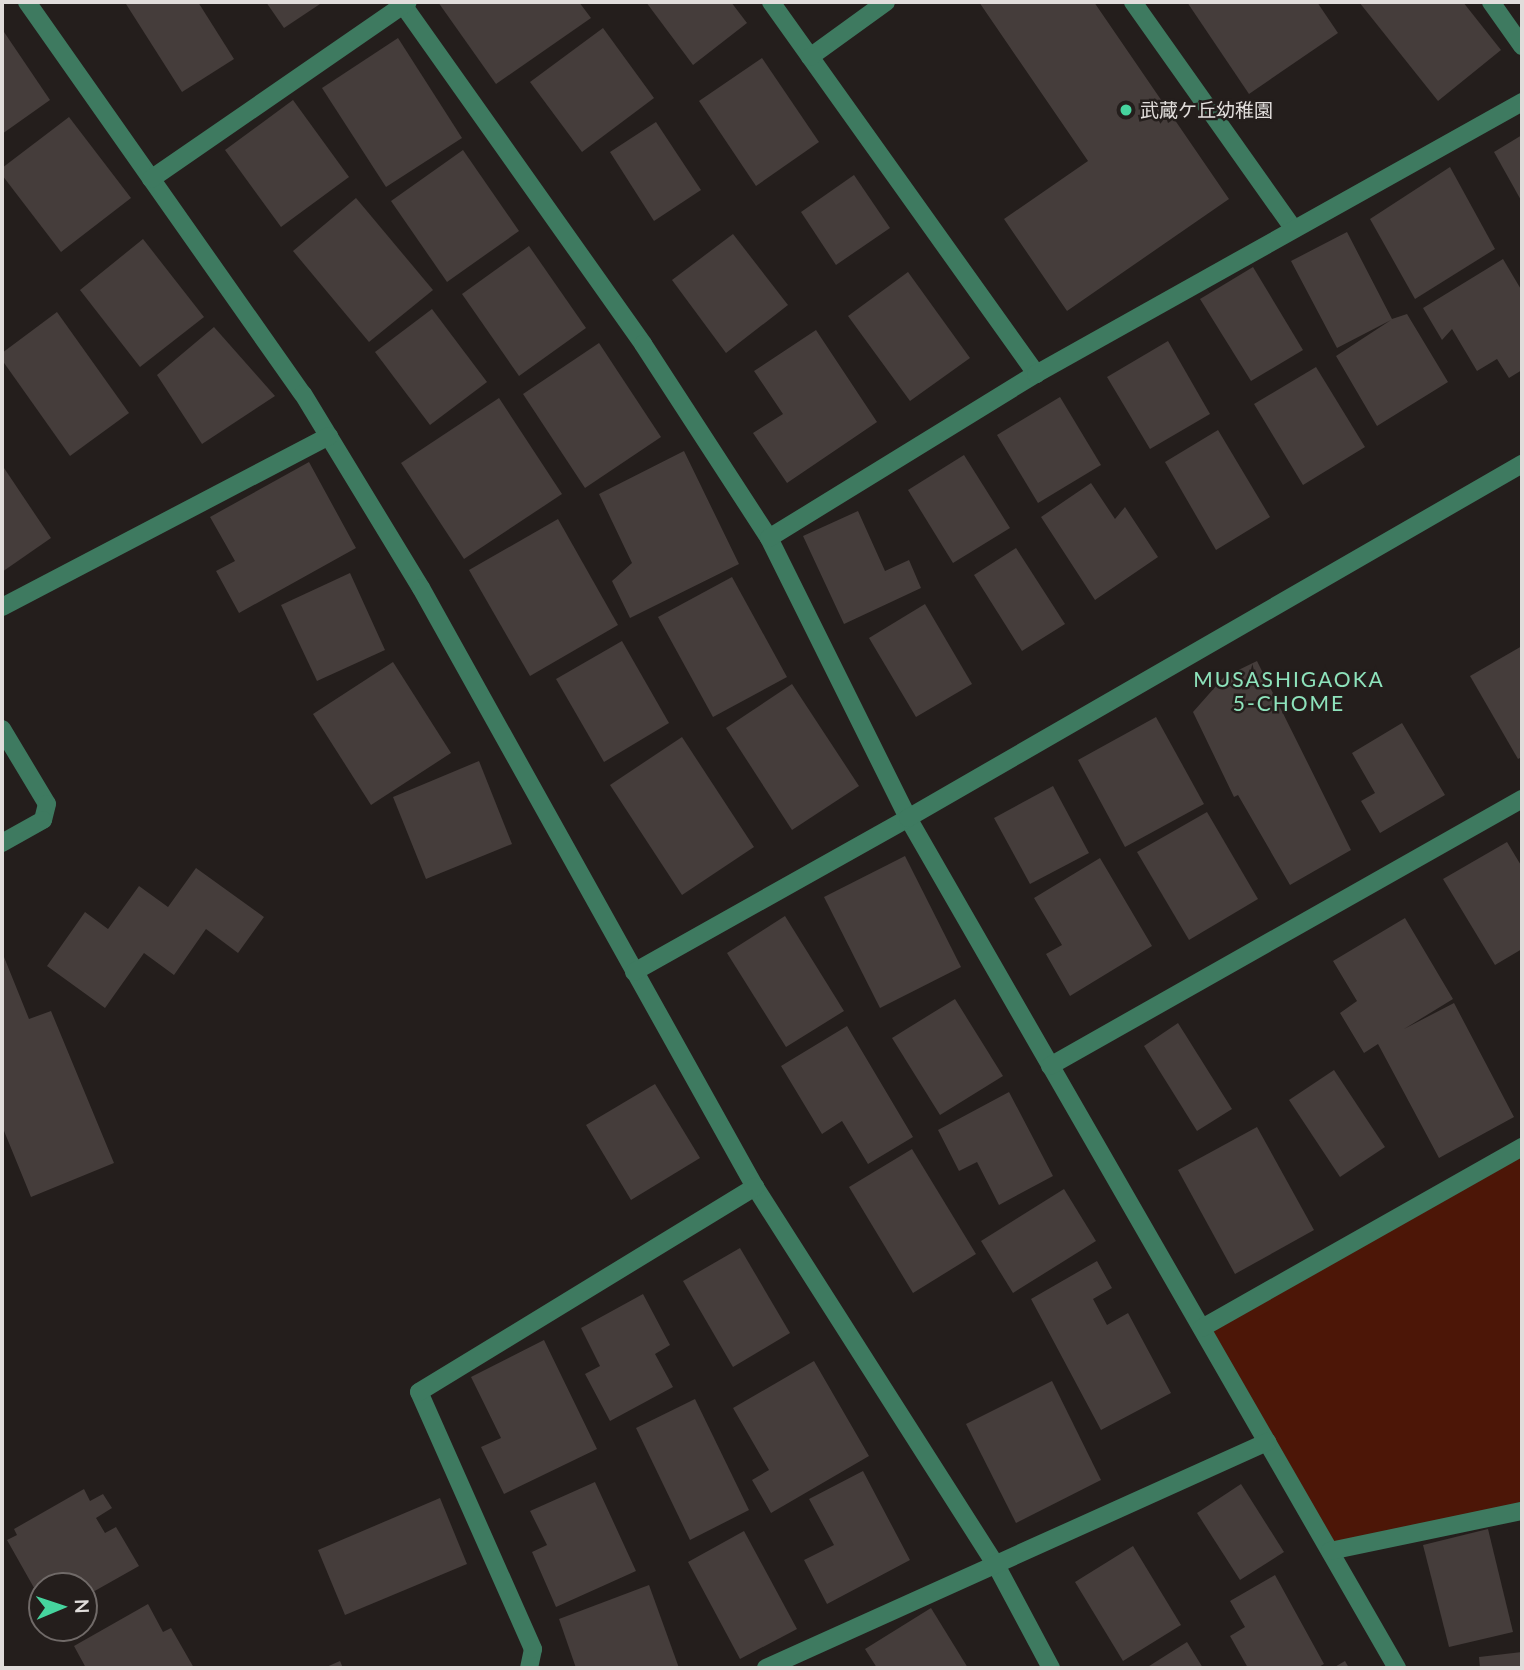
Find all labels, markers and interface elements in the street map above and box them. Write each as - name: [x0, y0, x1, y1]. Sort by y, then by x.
- place label: 武蔵ケ丘幼稚園: [1140, 99, 1273, 121]
- marker: 武蔵ケ丘幼稚園: [1118, 102, 1134, 118]
- district label: MUSASHIGAOKA 5-CHOME: [1195, 666, 1383, 716]
- north arrow: [28, 1572, 98, 1642]
- text: N: [71, 1599, 94, 1614]

